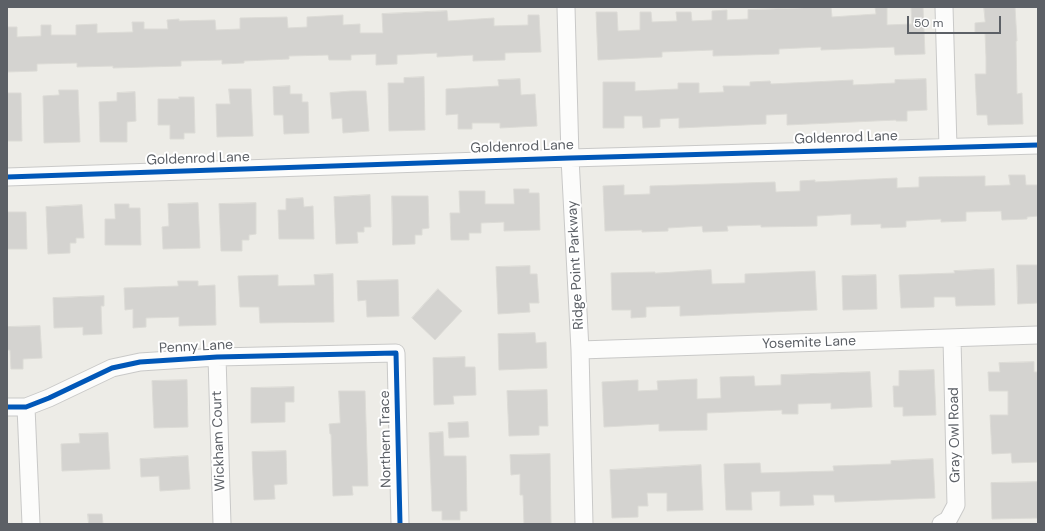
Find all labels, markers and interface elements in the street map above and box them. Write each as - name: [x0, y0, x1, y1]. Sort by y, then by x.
- scale bar: [909, 8, 1003, 34]
- text: 50 m: [914, 15, 943, 31]
- street label: Goldenrod Lane: [794, 128, 898, 148]
- street label: Goldenrod Lane: [470, 137, 574, 157]
- street label: Goldenrod Lane: [146, 149, 250, 169]
- street label: Ridge Point Parkway: [564, 200, 588, 330]
- street label: Yosemite Lane: [762, 333, 856, 353]
- street label: Penny Lane: [159, 337, 233, 357]
- street label: Gray Owl Road: [946, 387, 964, 483]
- street label: Wickham Court: [209, 390, 229, 492]
- street label: Northern Trace: [377, 390, 395, 488]

